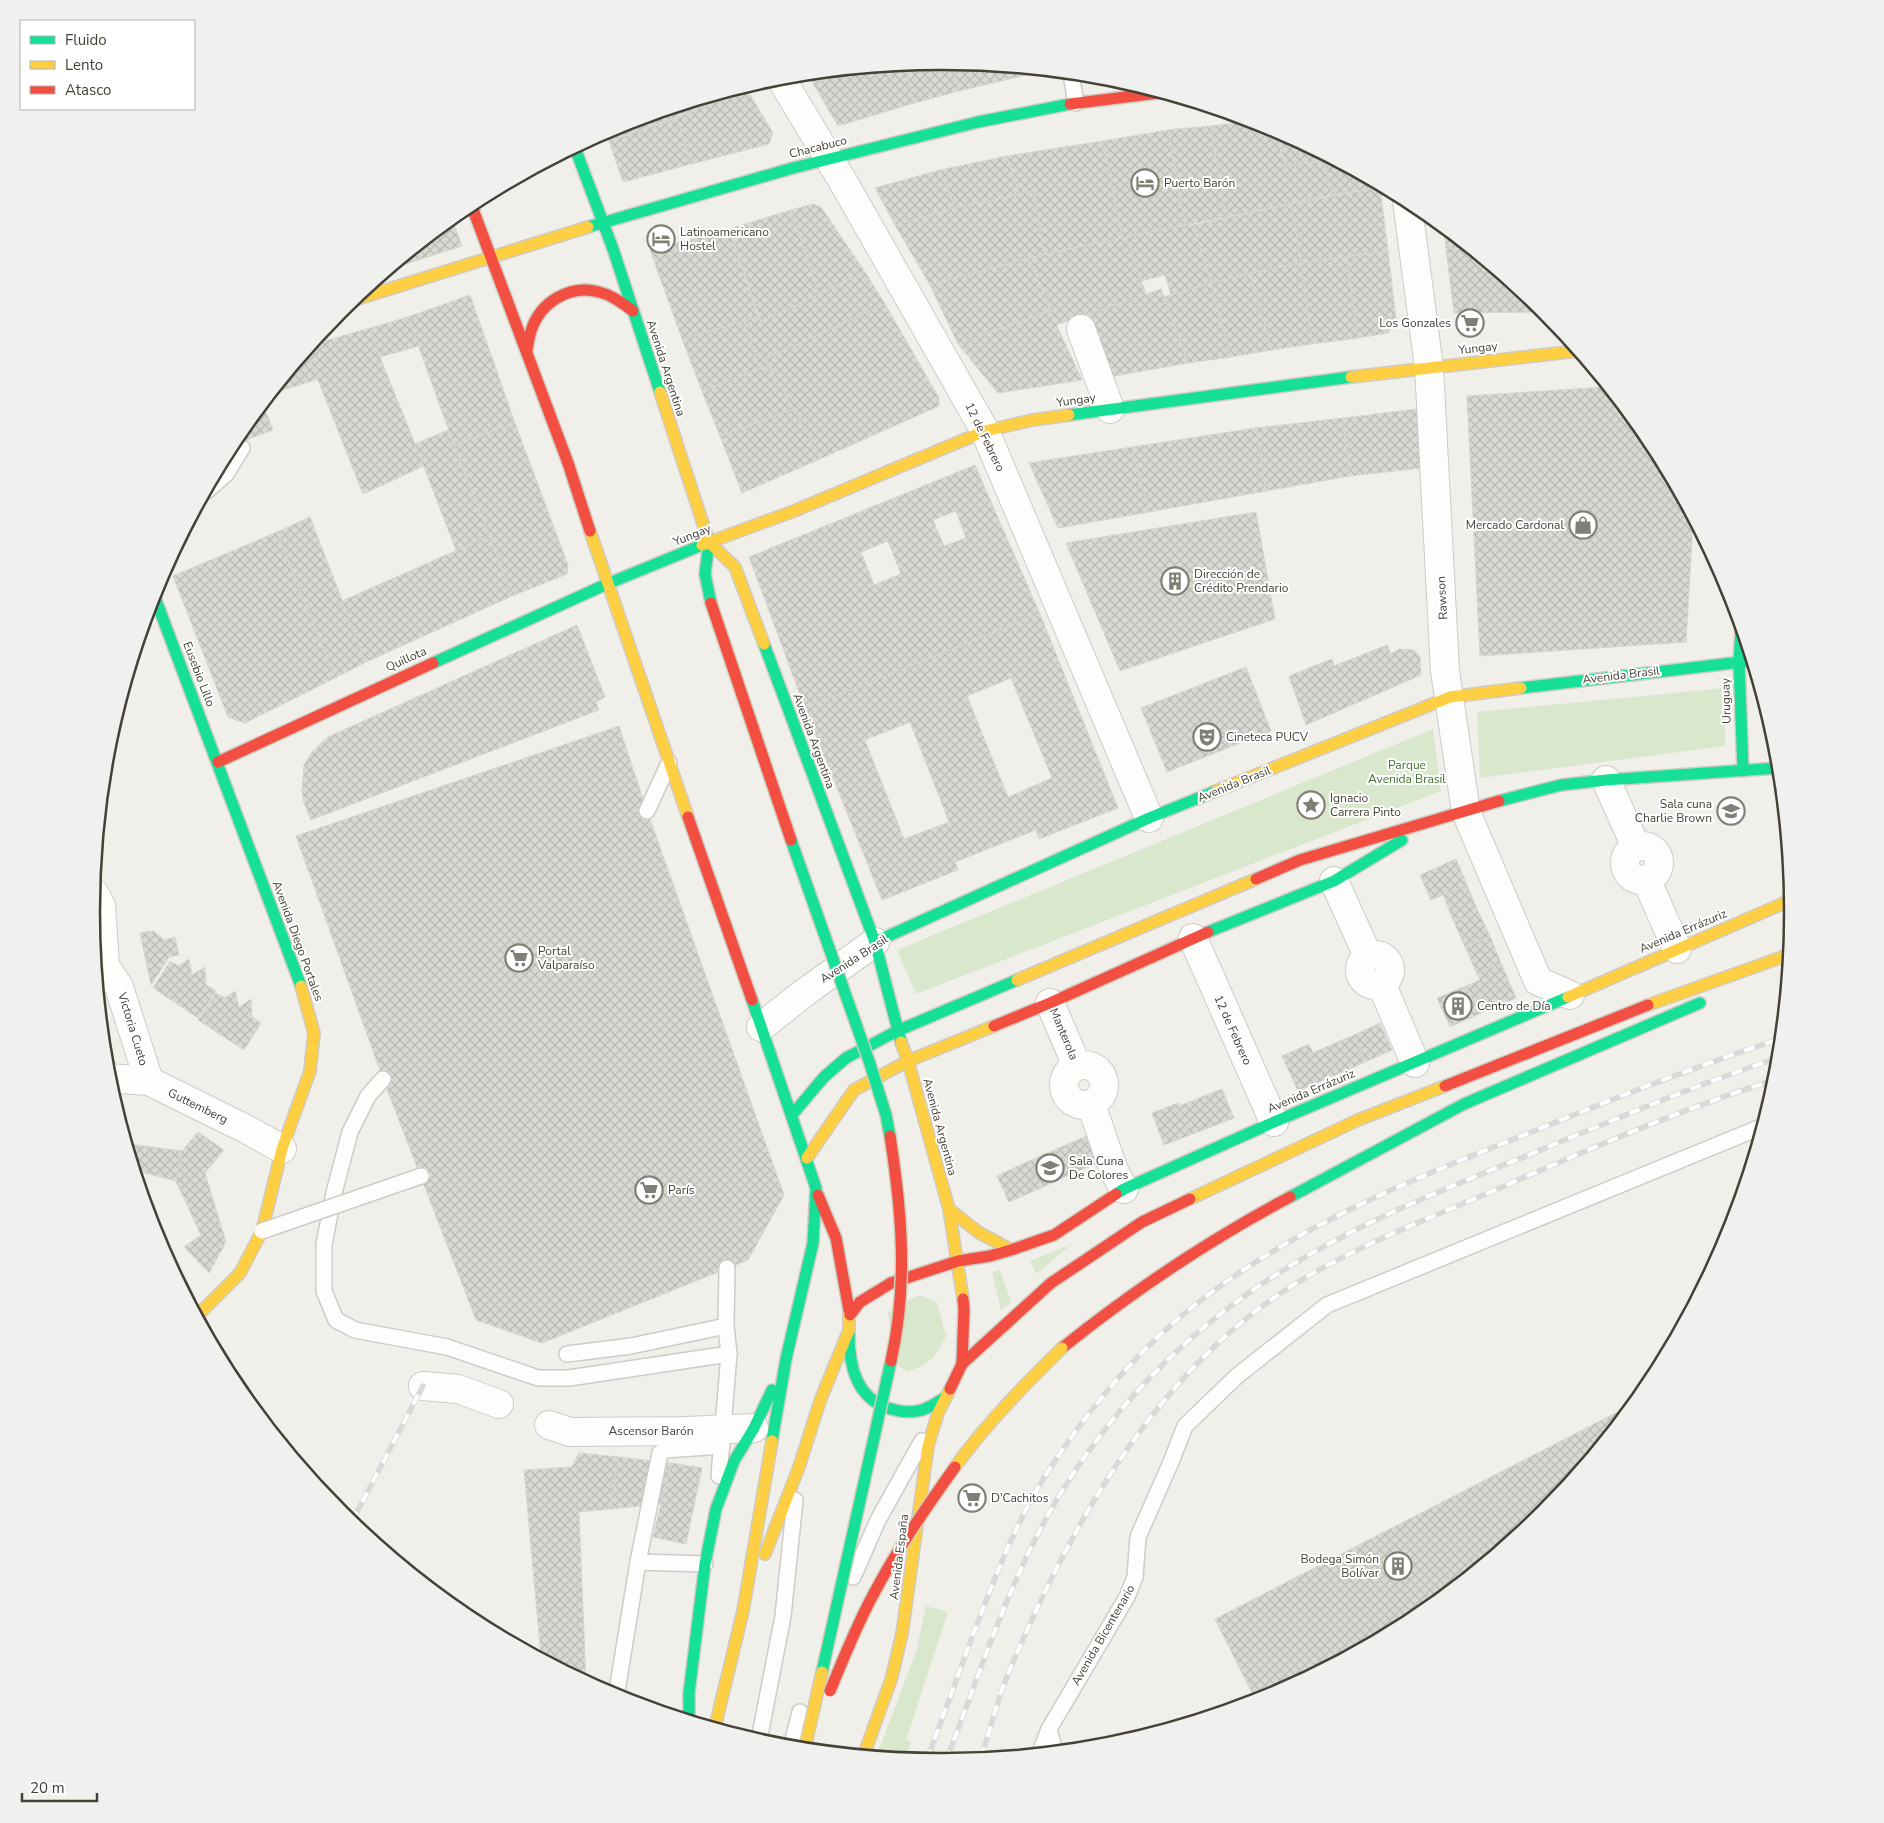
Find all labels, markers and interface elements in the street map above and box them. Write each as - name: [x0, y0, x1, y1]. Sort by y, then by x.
- legend: [20, 20, 195, 110]
- text: Fluido: [65, 30, 107, 50]
- text: Lento: [65, 55, 103, 75]
- text: Atasco: [65, 80, 111, 100]
- street label: Chacabuco: [787, 132, 849, 162]
- hotel icon: Puerto Barón: [1130, 168, 1160, 198]
- place label: Puerto Barón: [1164, 175, 1235, 191]
- hotel icon: Latinoamericano Hostel: [646, 224, 676, 254]
- place label: Latinoamericano Hostel: [680, 224, 769, 254]
- supermarket icon: Los Gonzales: [1455, 308, 1485, 338]
- place label: Los Gonzales: [1379, 315, 1451, 331]
- street label: Avenida Argentina: [643, 318, 689, 418]
- street label: Yungay: [1457, 338, 1499, 358]
- street label: Yungay: [1054, 389, 1097, 411]
- street label: 12 de Febrero: [961, 400, 1009, 475]
- shop icon: Mercado Cardonal: [1568, 510, 1598, 540]
- place label: Mercado Cardonal: [1466, 517, 1564, 533]
- street label: Yungay: [670, 520, 714, 550]
- building icon: Dirección de Crédito Prendario: [1160, 566, 1190, 596]
- place label: Dirección de Crédito Prendario: [1194, 566, 1289, 596]
- street label: Rawson: [1433, 576, 1451, 620]
- street label: Eusebio Lillo: [179, 639, 219, 709]
- street label: Quillota: [383, 643, 429, 675]
- street label: Avenida Brasil: [1581, 662, 1661, 688]
- street label: Uruguay: [1717, 677, 1735, 724]
- street label: Avenida Argentina: [789, 691, 839, 791]
- theatre icon: Cineteca PUCV: [1192, 722, 1222, 752]
- place label: Cineteca PUCV: [1226, 729, 1309, 745]
- park label: Parque Avenida Brasil: [1368, 757, 1446, 787]
- street label: Avenida Brasil: [1195, 762, 1273, 806]
- place icon: Ignacio Carrera Pinto: [1296, 790, 1326, 820]
- place label: Ignacio Carrera Pinto: [1330, 790, 1401, 820]
- place label: Sala cuna Charlie Brown: [1635, 796, 1712, 826]
- school or university icon: Sala cuna Charlie Brown: [1716, 796, 1746, 826]
- street label: Avenida Diego Portales: [269, 879, 327, 1003]
- street label: Avenida Errázuriz: [1637, 905, 1730, 957]
- street label: Avenida Brasil: [817, 931, 891, 987]
- supermarket icon: Portal Valparaíso: [504, 943, 534, 973]
- place label: Portal Valparaíso: [537, 943, 595, 973]
- street label: Victoria Cueto: [114, 989, 152, 1068]
- building icon: Centro de Día: [1443, 991, 1473, 1021]
- street label: 12 de Febrero: [1210, 992, 1256, 1068]
- place label: Centro de Día: [1477, 998, 1551, 1014]
- street label: Manterola: [1046, 1006, 1082, 1062]
- street label: Avenida Errázuriz: [1265, 1065, 1358, 1117]
- street label: Avenida Argentina: [919, 1076, 961, 1178]
- street label: Guttemberg: [165, 1085, 231, 1127]
- school or university icon: Sala Cuna De Colores: [1035, 1153, 1065, 1183]
- place label: Sala Cuna De Colores: [1069, 1153, 1128, 1183]
- supermarket icon: París: [634, 1175, 664, 1205]
- place label: París: [668, 1182, 695, 1198]
- street label: Ascensor Barón: [608, 1423, 694, 1439]
- supermarket icon: D'Cachitos: [957, 1483, 987, 1513]
- place label: D'Cachitos: [991, 1490, 1049, 1506]
- street label: Avenida España: [886, 1513, 912, 1601]
- place label: Bodega Simón Bolívar: [1300, 1551, 1380, 1581]
- building icon: Bodega Simón Bolívar: [1383, 1551, 1413, 1581]
- street label: Avenida Bicentenario: [1068, 1581, 1139, 1688]
- scale bar: [22, 1770, 98, 1802]
- text: 20 m: [30, 1778, 65, 1798]

